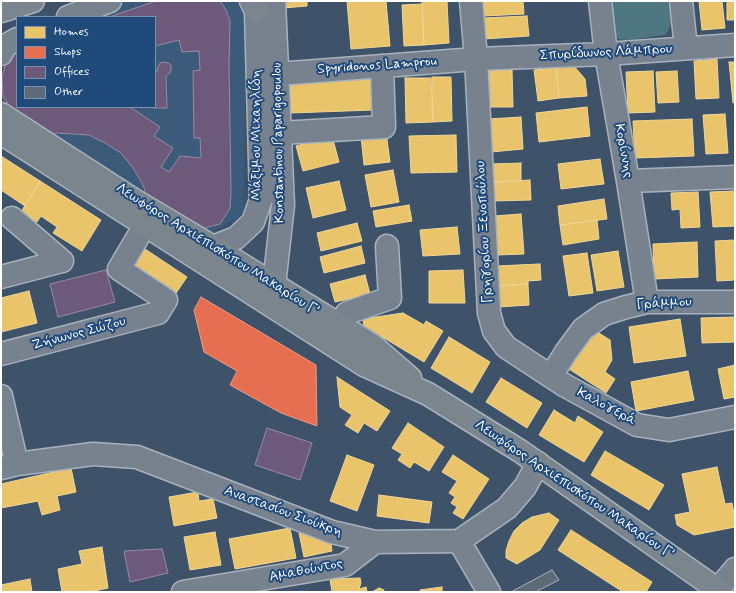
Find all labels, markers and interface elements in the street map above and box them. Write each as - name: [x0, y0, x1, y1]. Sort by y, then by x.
- legend: [16, 16, 156, 108]
- text: Homes: [54, 24, 89, 40]
- street label: Σπυρίδωνος Λάμπρου: [539, 41, 673, 65]
- text: Shops: [54, 44, 81, 60]
- street label: Spyridonos Lamprou: [317, 53, 437, 79]
- street label: Konstantinou Paparigopoulou: [269, 63, 289, 223]
- text: Offices: [54, 64, 89, 80]
- street label: Μάξιμου Μιχαηλίδη: [249, 69, 265, 201]
- text: Other: [54, 84, 83, 100]
- street label: Κορίννης: [610, 122, 636, 180]
- street label: Γρηγορίου Ξενοπούλου: [473, 160, 497, 304]
- street label: Λεωφόρος Αρχιεπισκόπου Μακαρίου Γ’: [112, 180, 322, 320]
- street label: Γράμμου: [636, 294, 692, 314]
- street label: Ζήνωνος Σώζου: [30, 313, 128, 355]
- street label: Καλογερά: [574, 384, 638, 430]
- street label: Λεωφόρος Αρχιεπισκόπου Μακαρίου Γ’: [471, 417, 677, 563]
- street label: Αναστασίου Σιούκρη: [222, 483, 344, 541]
- street label: Αμαθούντος: [268, 556, 344, 586]

